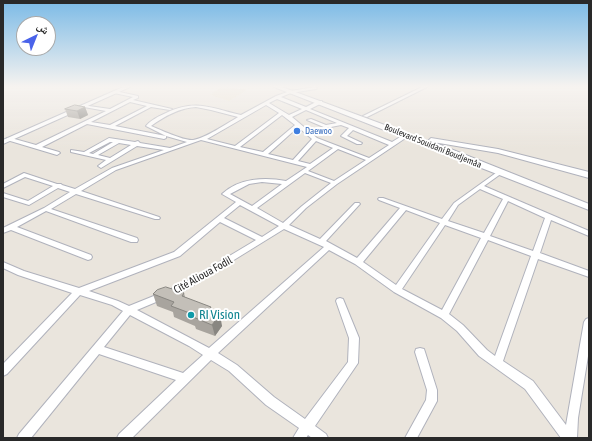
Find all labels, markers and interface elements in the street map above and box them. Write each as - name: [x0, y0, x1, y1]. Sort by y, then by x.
- north arrow: [16, 16, 56, 56]
- text: ش: [35, 20, 52, 36]
- street label: Boulevard Souidani Boudjemâa: [383, 122, 483, 170]
- marker: Daewoo: [292, 126, 302, 136]
- place label: Daewoo: [305, 126, 332, 136]
- street label: Cité Alioua Fodil: [171, 253, 235, 297]
- place label: RI Vision: [199, 307, 240, 323]
- marker: RI Vision: [186, 310, 196, 320]

